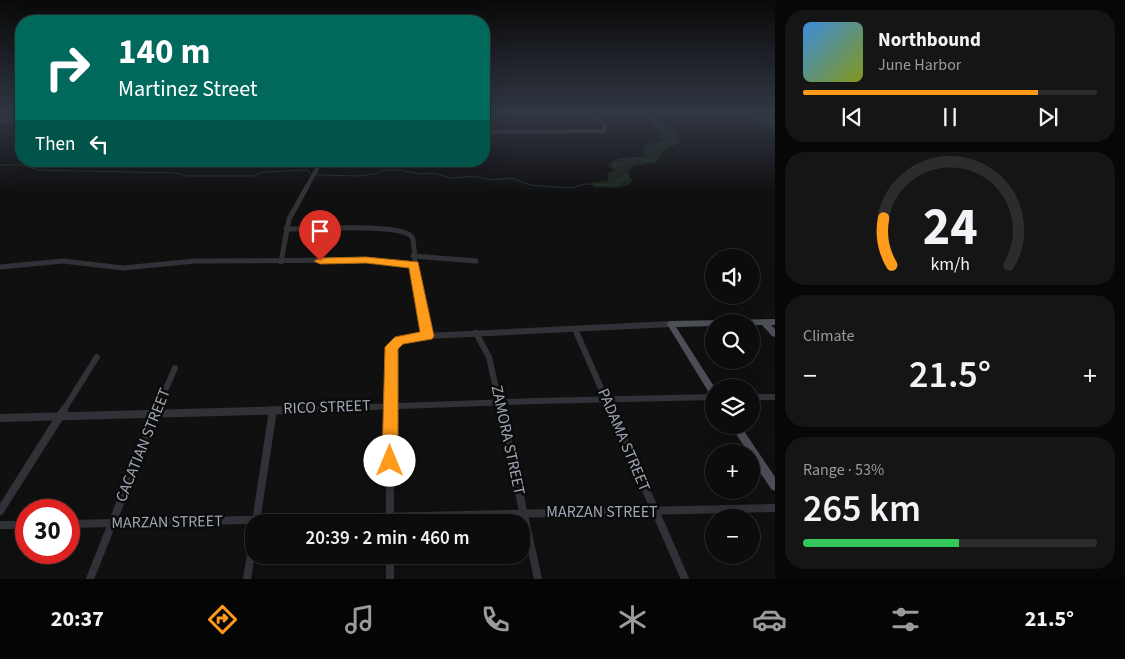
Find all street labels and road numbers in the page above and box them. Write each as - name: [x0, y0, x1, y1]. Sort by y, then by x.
- street label: ZAMORA STREET: [486, 383, 530, 497]
- street label: CACATIAN STREET: [110, 384, 176, 505]
- street label: PADAMA STREET: [592, 385, 656, 495]
- street label: RICO STREET: [283, 394, 371, 420]
- street label: MARZAN STREET: [546, 501, 658, 523]
- street label: MARZAN STREET: [111, 510, 223, 534]

